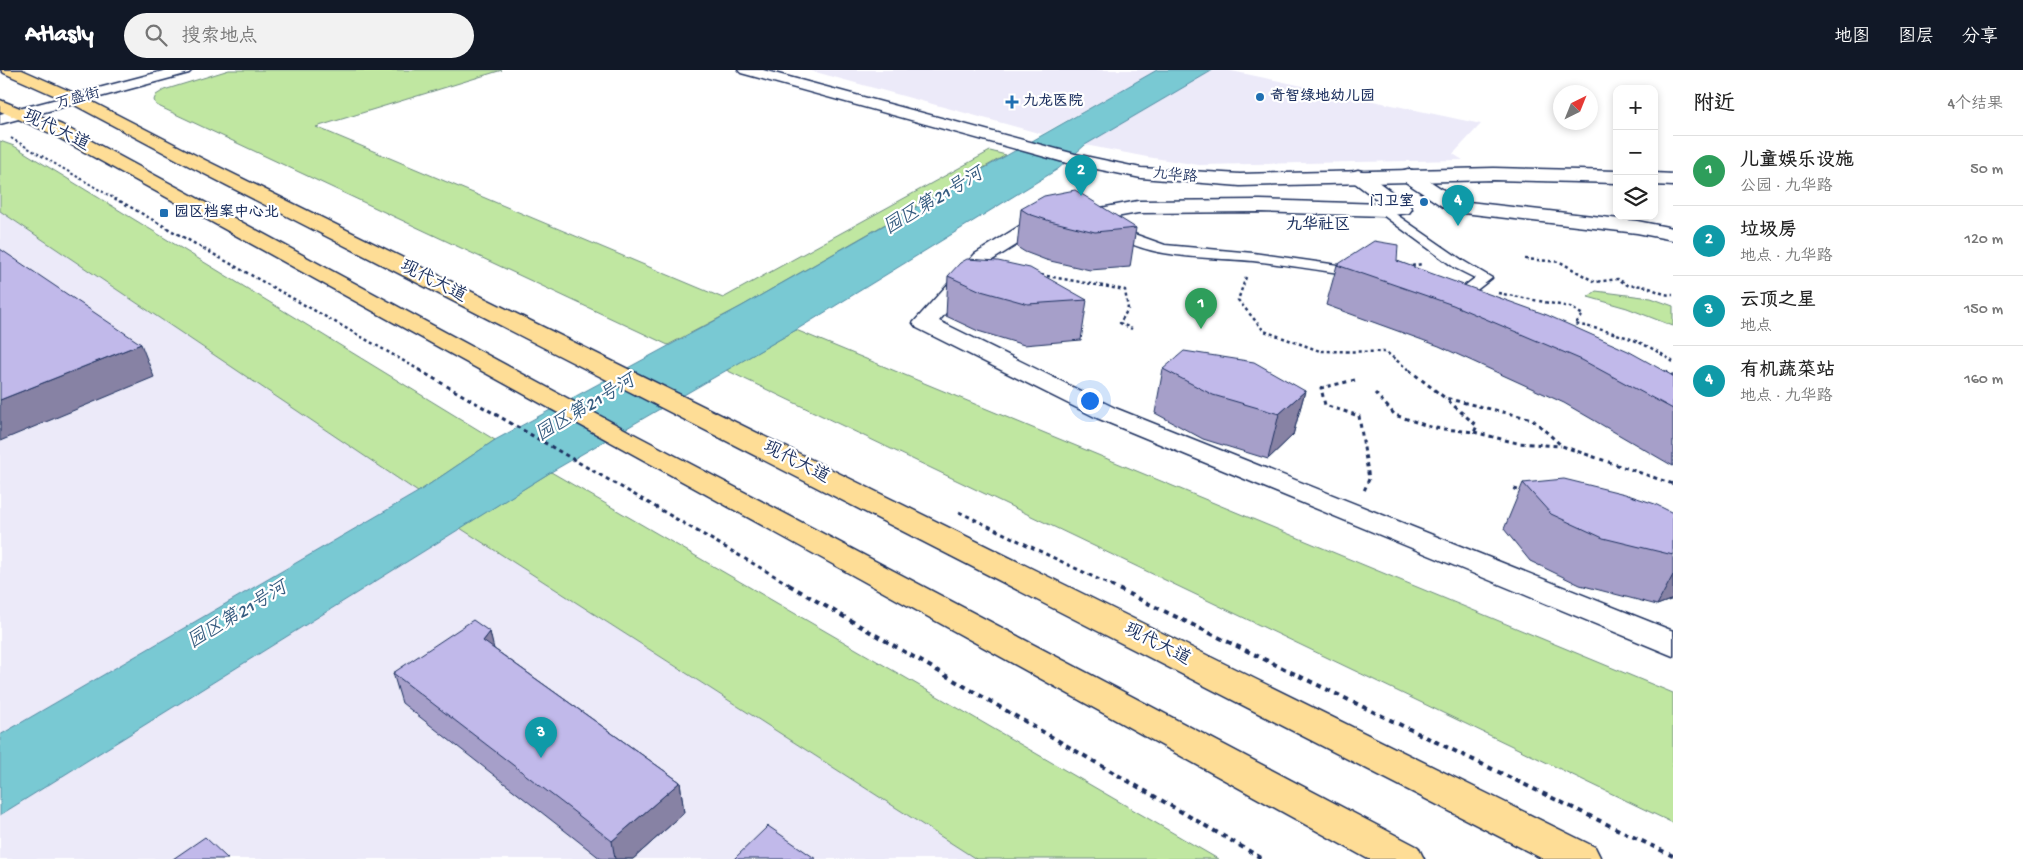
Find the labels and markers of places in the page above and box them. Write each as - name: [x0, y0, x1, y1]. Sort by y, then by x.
- place label: 奇智绿地幼儿园: [1270, 88, 1375, 106]
- marker: 奇智绿地幼儿园: [1254, 91, 1266, 103]
- place label: 九龙医院: [1023, 92, 1083, 111]
- marker: 九龙医院: [1005, 95, 1019, 109]
- pin: 2: [1065, 155, 1097, 196]
- pin: 4: [1442, 185, 1474, 226]
- place label: 门卫室: [1369, 193, 1414, 211]
- marker: 门卫室: [1418, 196, 1430, 208]
- place label: 园区档案中心北: [174, 203, 279, 222]
- marker: 园区档案中心北: [158, 207, 170, 219]
- pin: 1: [1185, 288, 1217, 329]
- pin: 3: [525, 717, 557, 758]

